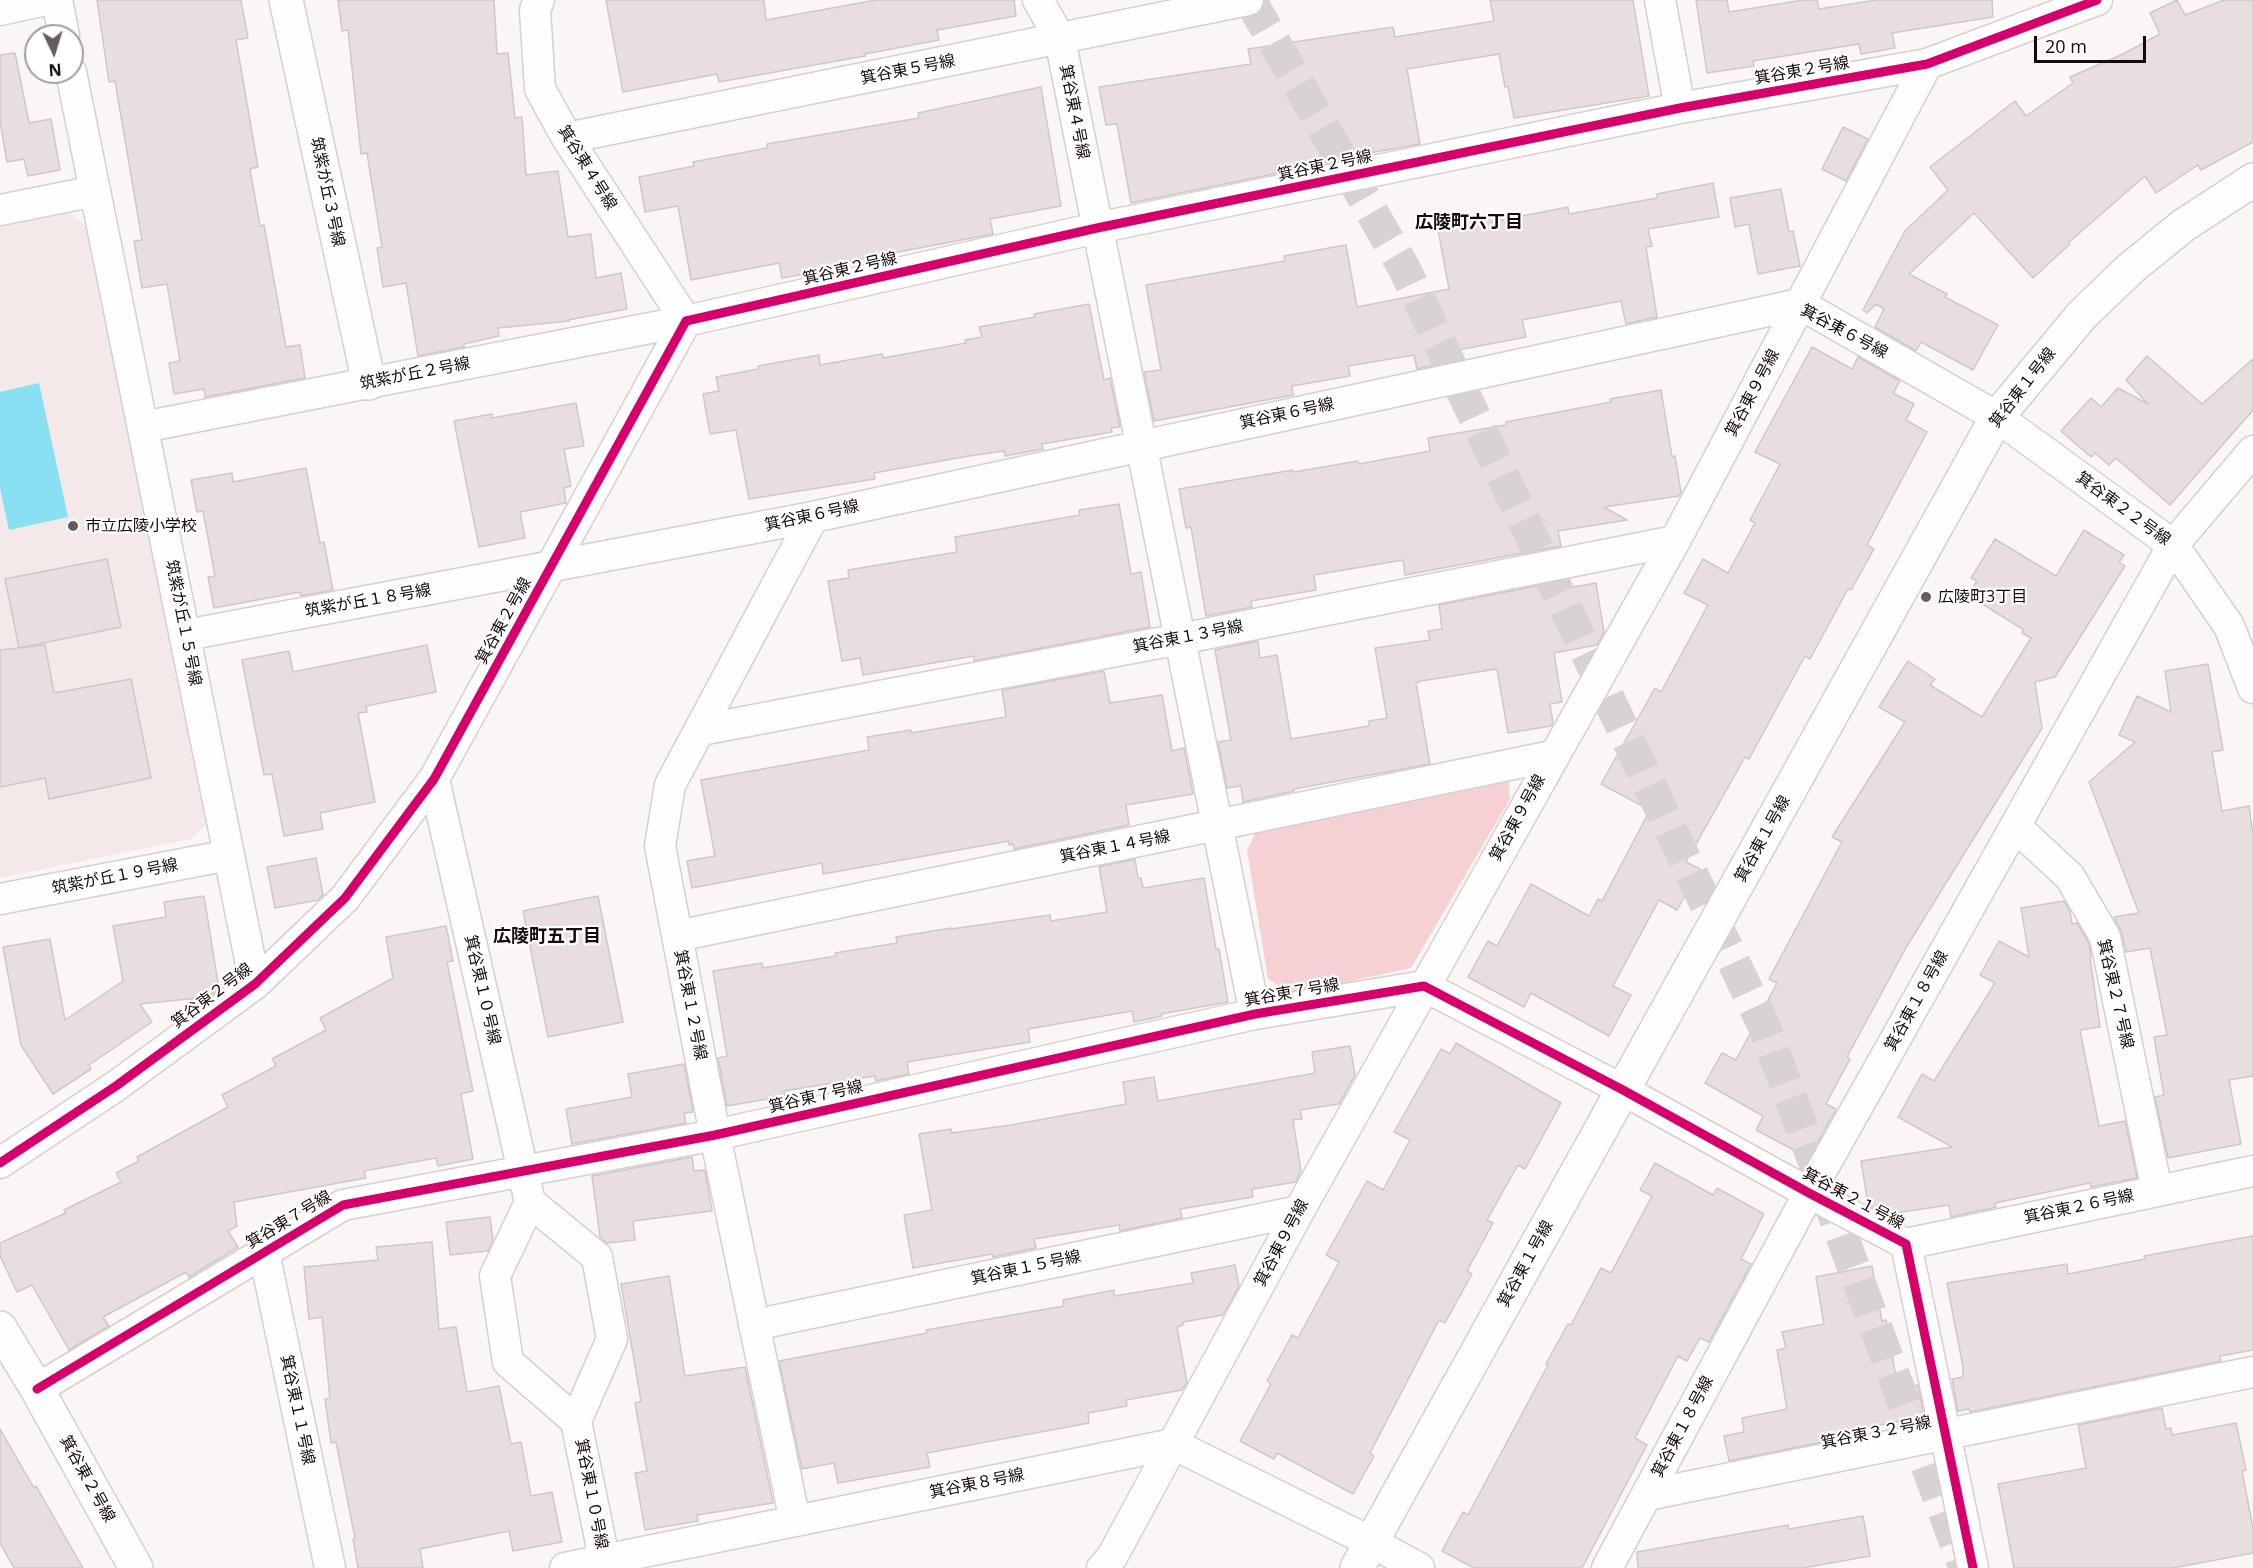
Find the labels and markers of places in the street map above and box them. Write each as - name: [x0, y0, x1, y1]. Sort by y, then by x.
- place label: 市立広陵小学校: [85, 516, 197, 536]
- marker: 市立広陵小学校: [66, 519, 80, 533]
- place label: 広陵町3丁目: [1938, 587, 2027, 607]
- marker: 広陵町3丁目: [1919, 590, 1933, 604]

